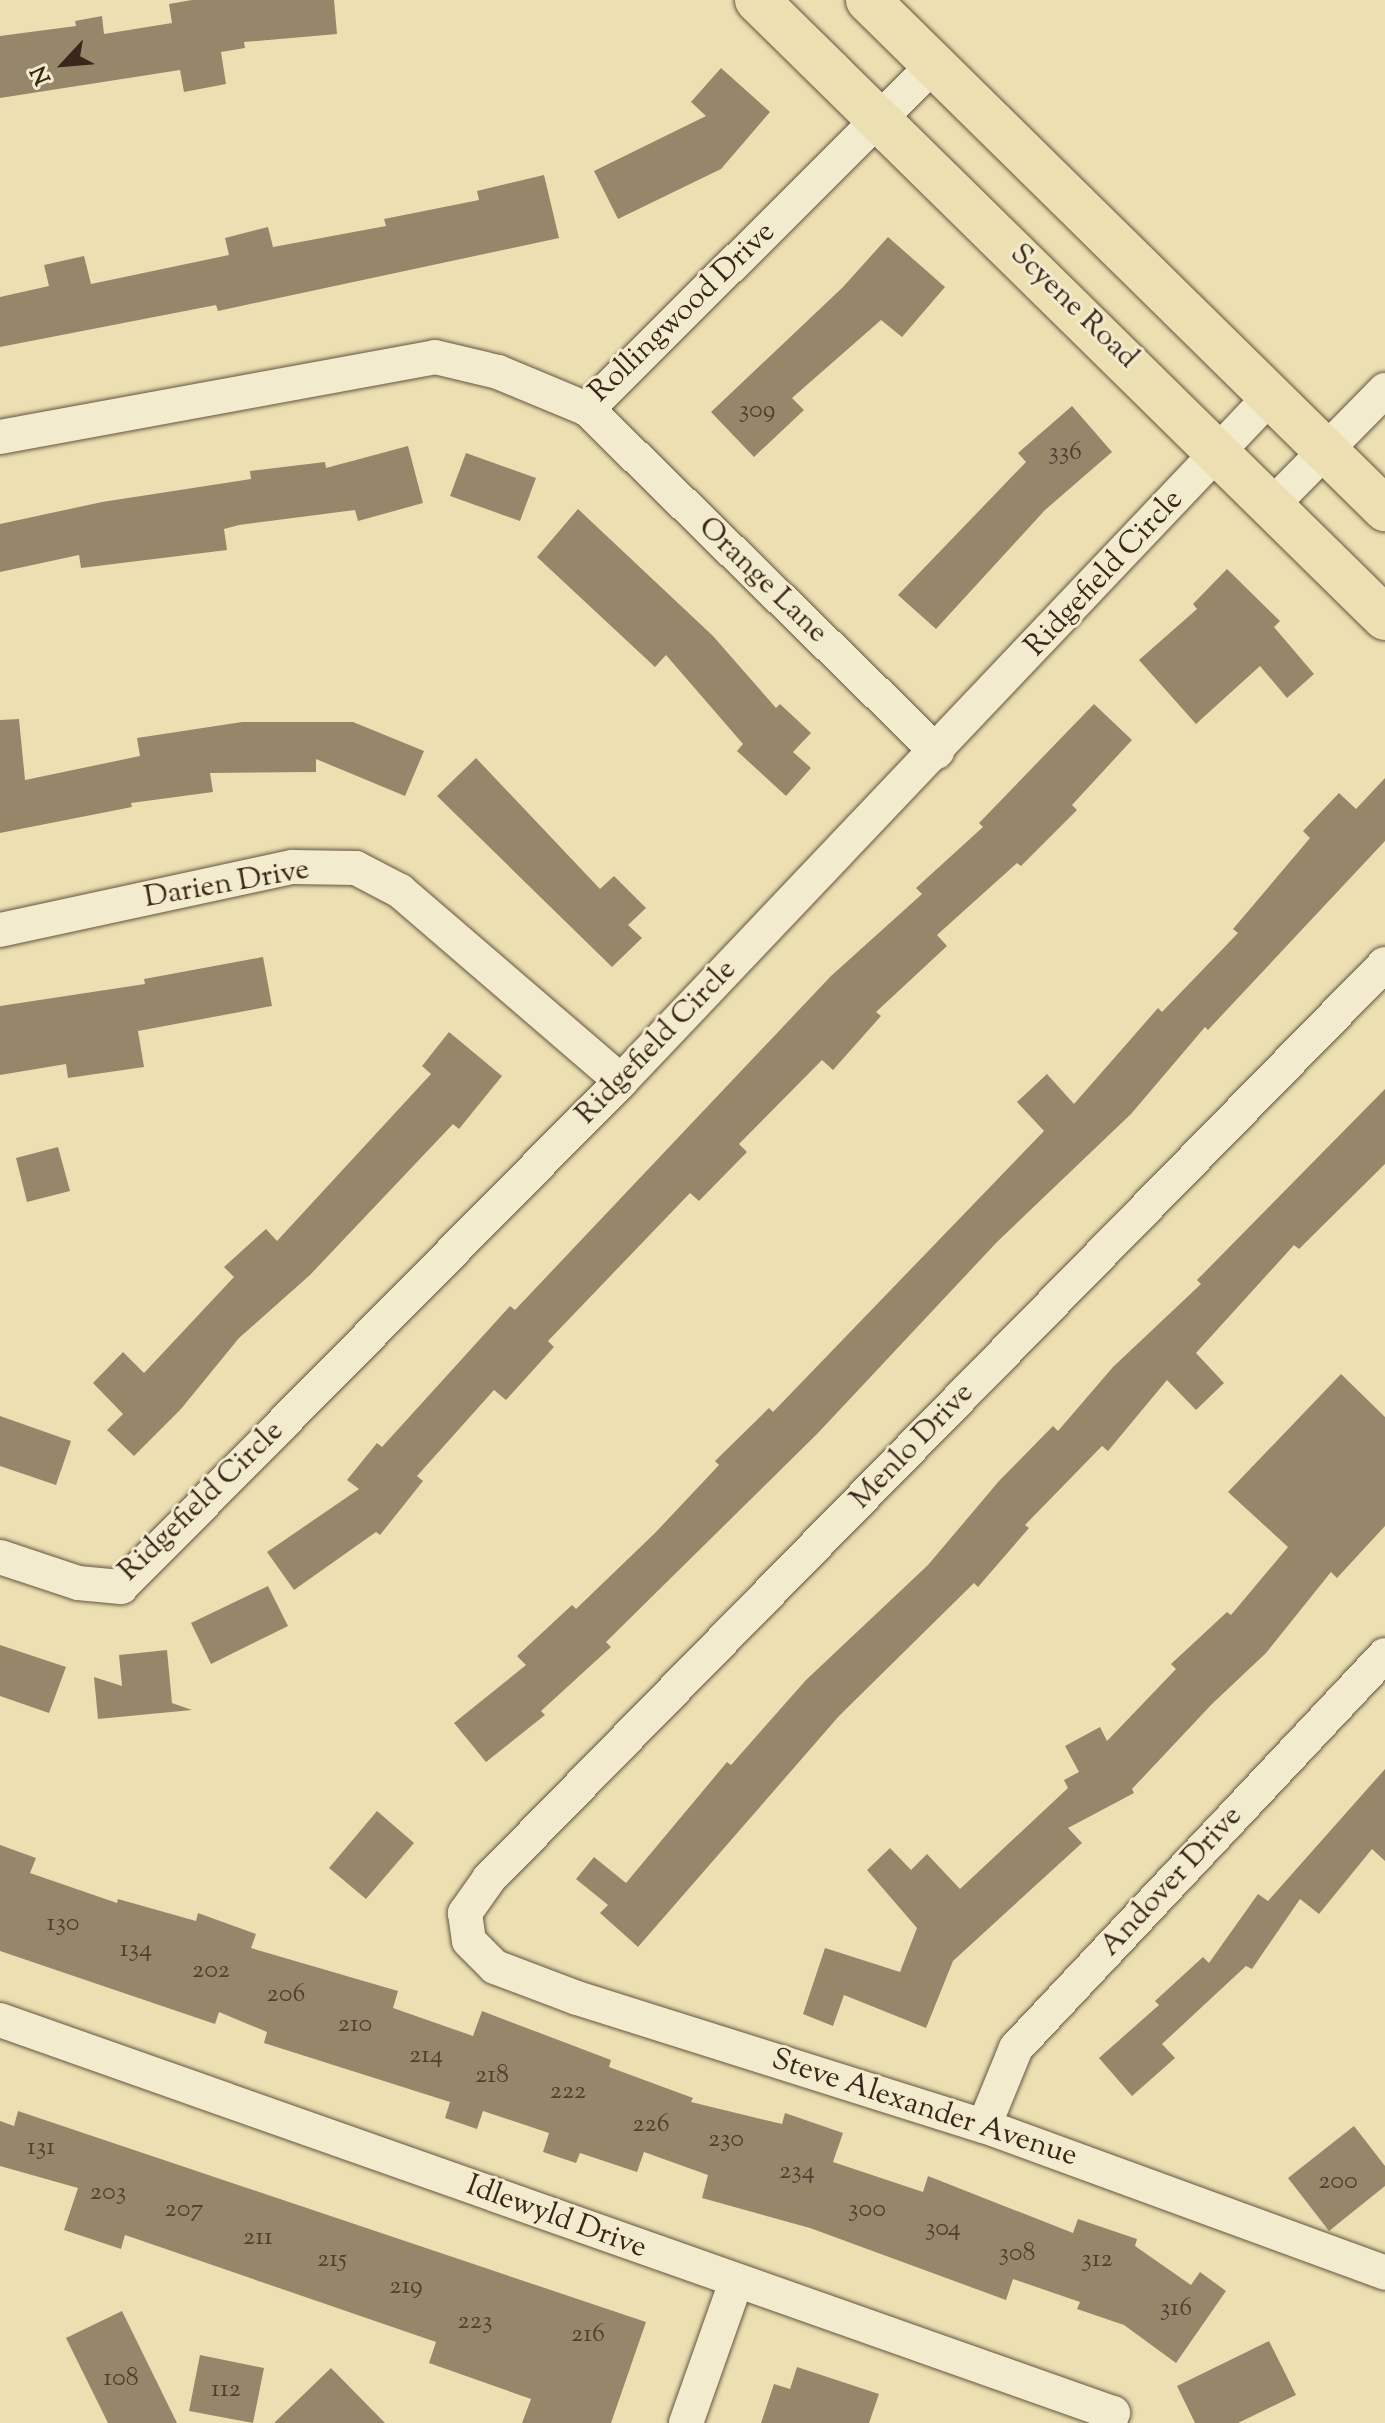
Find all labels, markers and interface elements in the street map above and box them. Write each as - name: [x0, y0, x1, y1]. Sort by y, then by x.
- north arrow: [24, 24, 104, 104]
- text: N: [24, 60, 61, 89]
- street label: Rollingwood Drive: [583, 215, 783, 411]
- street label: Scyene Road: [1001, 237, 1145, 377]
- house number: 309: [739, 395, 775, 427]
- house number: 336: [1048, 437, 1082, 469]
- street label: Ridgefield Circle: [1018, 483, 1192, 665]
- street label: Orange Lane: [690, 510, 834, 652]
- street label: Darien Drive: [142, 853, 312, 917]
- street label: Ridgefield Circle: [569, 953, 745, 1133]
- street label: Menlo Drive: [844, 1376, 982, 1518]
- street label: Ridgefield Circle: [112, 1414, 292, 1590]
- street label: Andover Drive: [1093, 1799, 1251, 1965]
- house number: 130: [47, 1908, 79, 1940]
- house number: 134: [120, 1934, 152, 1966]
- house number: 202: [192, 1955, 230, 1987]
- house number: 206: [267, 1979, 305, 2011]
- house number: 210: [338, 2009, 372, 2041]
- house number: 214: [409, 2040, 443, 2072]
- street label: Steve Alexander Avenue: [767, 2043, 1081, 2175]
- house number: 218: [475, 2060, 509, 2092]
- house number: 222: [550, 2076, 586, 2108]
- house number: 226: [632, 2109, 670, 2141]
- house number: 230: [708, 2124, 744, 2156]
- house number: 131: [27, 2132, 55, 2164]
- house number: 234: [779, 2156, 815, 2188]
- house number: 200: [1318, 2166, 1358, 2198]
- street label: Idlewyld Drive: [461, 2169, 651, 2267]
- house number: 203: [90, 2177, 126, 2209]
- house number: 207: [165, 2194, 203, 2226]
- house number: 300: [848, 2194, 886, 2226]
- house number: 304: [925, 2213, 961, 2245]
- house number: 211: [243, 2222, 273, 2254]
- house number: 308: [998, 2238, 1036, 2270]
- house number: 215: [317, 2244, 347, 2276]
- house number: 312: [1081, 2244, 1113, 2276]
- house number: 219: [389, 2271, 423, 2303]
- house number: 316: [1160, 2293, 1192, 2325]
- house number: 223: [458, 2306, 492, 2338]
- house number: 216: [571, 2319, 605, 2351]
- house number: 108: [103, 2363, 139, 2395]
- house number: 112: [211, 2374, 241, 2406]

